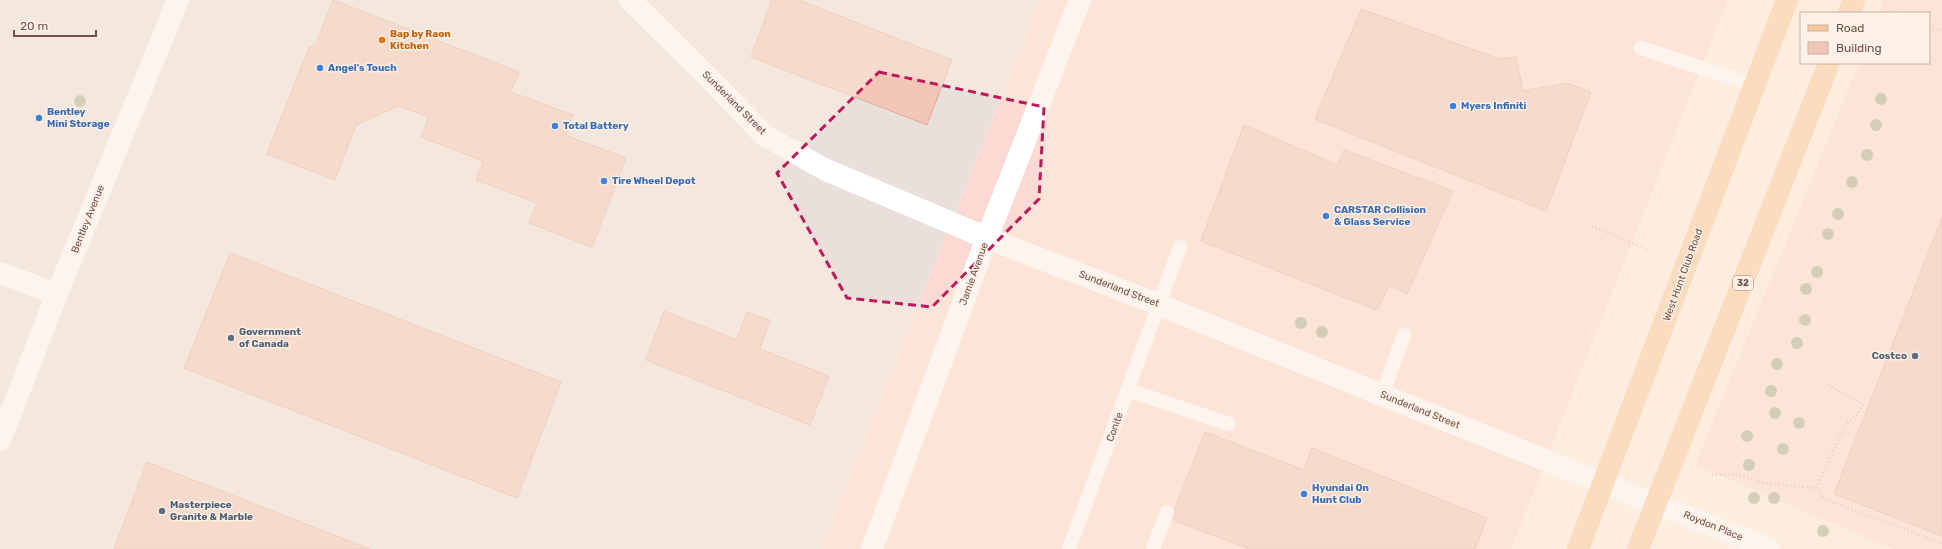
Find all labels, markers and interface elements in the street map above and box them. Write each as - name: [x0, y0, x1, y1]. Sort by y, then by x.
- scale bar: [14, 12, 96, 38]
- legend: [1800, 12, 1930, 64]
- text: 20 m: [20, 19, 48, 33]
- text: Road: [1836, 21, 1864, 35]
- place label: Bap by Raon Kitchen: [390, 28, 451, 52]
- marker: Bap by Raon Kitchen: [377, 35, 387, 45]
- text: Building: [1836, 41, 1882, 55]
- place label: Angel's Touch: [328, 62, 397, 74]
- marker: Angel's Touch: [315, 63, 325, 73]
- street label: Sunderland Street: [700, 69, 768, 137]
- place label: Myers Infiniti: [1461, 100, 1527, 112]
- marker: Myers Infiniti: [1448, 101, 1458, 111]
- place label: Bentley Mini Storage: [47, 106, 110, 130]
- marker: Bentley Mini Storage: [34, 113, 44, 123]
- place label: Total Battery: [563, 120, 629, 132]
- marker: Total Battery: [550, 121, 560, 131]
- place label: Tire Wheel Depot: [612, 175, 696, 187]
- marker: Tire Wheel Depot: [599, 176, 609, 186]
- street label: Bentley Avenue: [69, 183, 107, 255]
- place label: CARSTAR Collision & Glass Service: [1334, 204, 1426, 228]
- marker: CARSTAR Collision & Glass Service: [1321, 211, 1331, 221]
- street label: West Hunt Club Road: [1661, 227, 1705, 323]
- street label: Jamie Avenue: [957, 241, 991, 307]
- street label: Sunderland Street: [1077, 268, 1161, 310]
- road number: 32: [1733, 276, 1753, 290]
- place label: Government of Canada: [239, 326, 301, 350]
- marker: Government of Canada: [226, 333, 236, 343]
- place label: Costco: [1872, 350, 1907, 362]
- marker: Costco: [1910, 351, 1920, 361]
- street label: Sunderland Street: [1378, 389, 1462, 432]
- street label: Conite: [1104, 410, 1126, 443]
- place label: Hyundai On Hunt Club: [1312, 482, 1369, 506]
- marker: Hyundai On Hunt Club: [1299, 489, 1309, 499]
- place label: Masterpiece Granite & Marble: [170, 499, 253, 523]
- marker: Masterpiece Granite & Marble: [157, 506, 167, 516]
- street label: Roydon Place: [1682, 509, 1745, 544]

